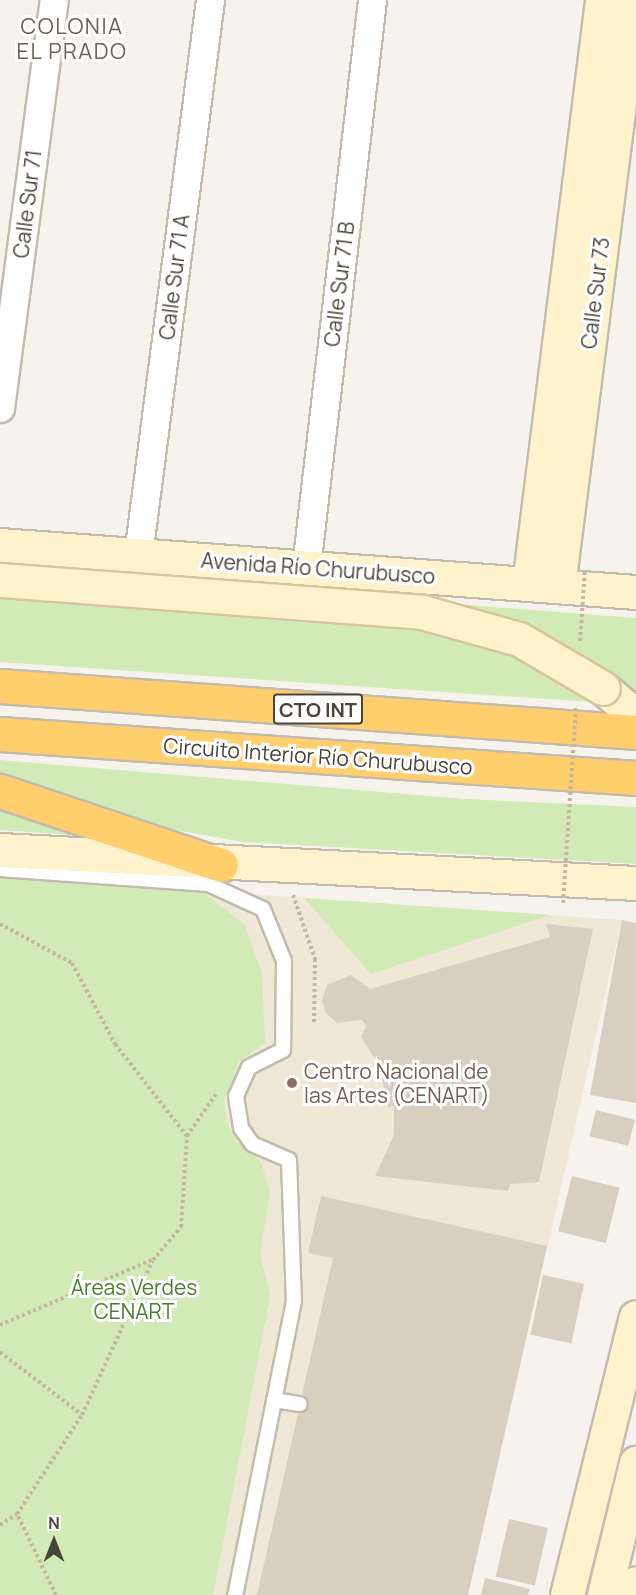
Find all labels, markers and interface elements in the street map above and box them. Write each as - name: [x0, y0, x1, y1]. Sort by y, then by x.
- district label: COLONIA EL PRADO: [16, 13, 128, 64]
- street label: Calle Sur 71: [8, 148, 46, 260]
- street label: Calle Sur 71 A: [154, 213, 194, 341]
- street label: Calle Sur 71 B: [319, 220, 359, 348]
- street label: Calle Sur 73: [576, 236, 614, 350]
- street label: Avenida Río Churubusco: [200, 547, 436, 589]
- road number: CTO INT: [273, 692, 363, 726]
- street label: Circuito Interior Río Churubusco: [163, 733, 473, 779]
- place label: Centro Nacional de las Artes (CENART): [304, 1058, 490, 1108]
- marker: Centro Nacional de las Artes (CENART): [285, 1076, 299, 1090]
- park label: Áreas Verdes CENART: [71, 1274, 197, 1324]
- north arrow: [24, 1511, 84, 1571]
- text: N: [48, 1512, 60, 1534]

